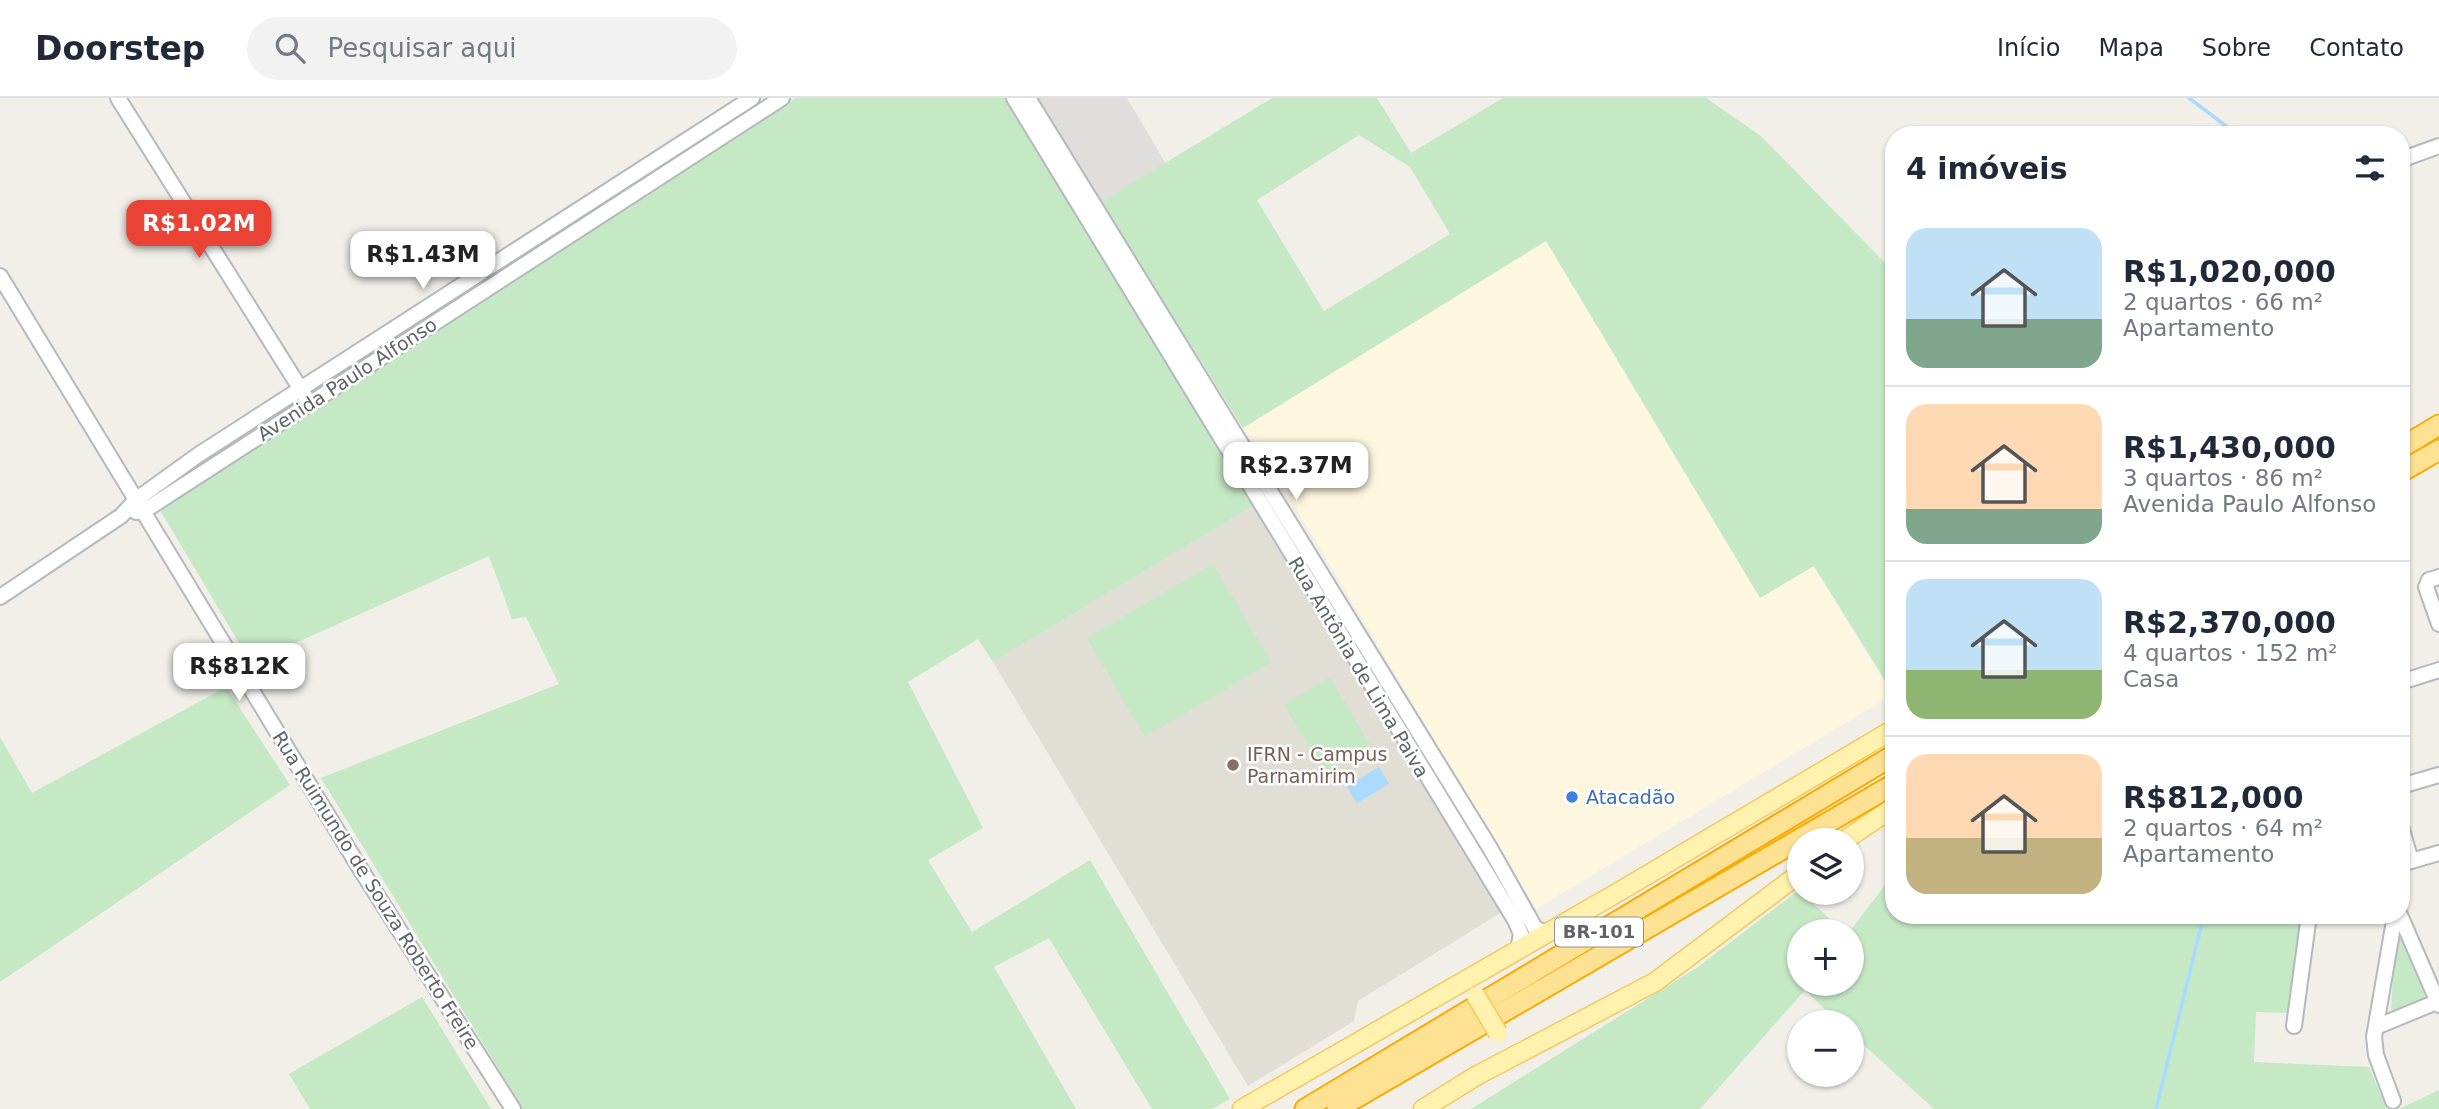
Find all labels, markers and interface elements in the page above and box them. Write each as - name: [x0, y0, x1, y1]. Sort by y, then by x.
- search box: [247, 17, 737, 80]
- text: Doorstep: [35, 29, 205, 68]
- icon: search: [271, 29, 309, 67]
- text: Pesquisar aqui: [327, 33, 517, 63]
- text: Início: [1997, 34, 2061, 62]
- text: Mapa: [2099, 34, 2164, 62]
- text: Sobre: [2202, 34, 2271, 62]
- text: Contato: [2309, 34, 2404, 62]
- icon: filters: [2351, 149, 2389, 187]
- text: 4 imóveis: [1906, 151, 2068, 186]
- pin: R$1.02M: [134, 200, 264, 260]
- text: R$1.02M: [142, 210, 256, 236]
- pin: R$1.43M: [358, 232, 488, 291]
- text: R$1.43M: [366, 241, 480, 267]
- text: R$1,020,000: [2123, 254, 2336, 289]
- icon: home: [1962, 256, 2046, 340]
- text: 2 quartos · 66 m²: [2123, 289, 2323, 315]
- street label: Avenida Paulo Alfonso: [253, 313, 441, 445]
- text: Apartamento: [2123, 315, 2274, 341]
- text: R$1,430,000: [2123, 430, 2336, 465]
- icon: home: [1962, 432, 2046, 516]
- pin: R$2.37M: [1231, 442, 1361, 502]
- text: R$2.37M: [1239, 452, 1353, 478]
- text: 3 quartos · 86 m²: [2123, 465, 2323, 491]
- text: Avenida Paulo Alfonso: [2123, 491, 2376, 517]
- street label: Rua Antônia de Lima Paiva: [1284, 553, 1434, 781]
- text: R$2,370,000: [2123, 605, 2336, 640]
- icon: home: [1962, 607, 2046, 691]
- text: 4 quartos · 152 m²: [2123, 640, 2338, 666]
- pin: R$812K: [182, 644, 296, 703]
- text: R$812K: [189, 653, 289, 679]
- text: Casa: [2123, 666, 2179, 692]
- street label: Rua Ruimundo de Souza Roberto Freire: [268, 727, 484, 1053]
- place label: IFRN - Campus Parnamirim: [1247, 743, 1387, 787]
- marker: IFRN - Campus Parnamirim: [1225, 757, 1241, 773]
- text: R$812,000: [2123, 780, 2304, 815]
- icon: home: [1962, 782, 2046, 866]
- place label: Atacadão: [1586, 786, 1675, 808]
- marker: Atacadão: [1564, 789, 1580, 805]
- text: 2 quartos · 64 m²: [2123, 815, 2323, 841]
- map controls: [1787, 828, 1864, 1087]
- button: layers: [1787, 828, 1864, 905]
- text: Apartamento: [2123, 841, 2274, 867]
- road number: BR-101: [1555, 918, 1643, 946]
- button: +: [1787, 919, 1864, 996]
- button: −: [1787, 1010, 1864, 1087]

